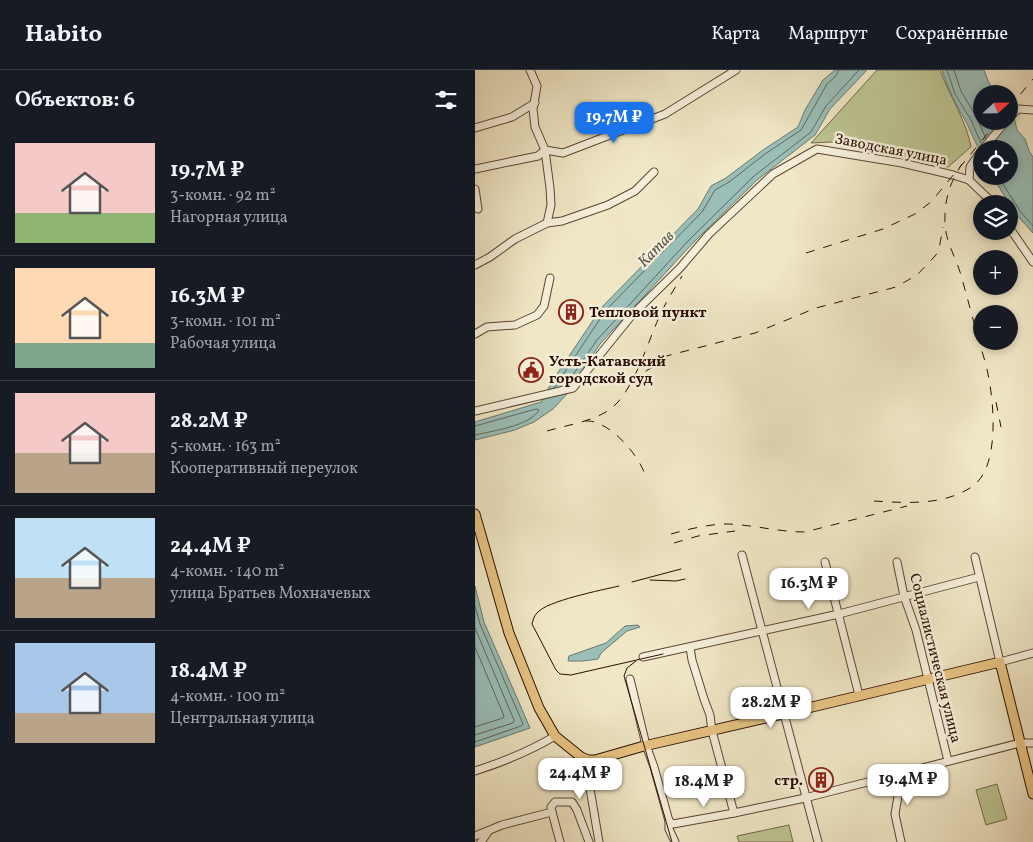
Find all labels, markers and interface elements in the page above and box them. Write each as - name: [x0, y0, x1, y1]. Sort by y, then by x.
- text: Habito: [25, 18, 102, 52]
- text: Карта: [711, 22, 760, 47]
- text: Маршрут: [788, 22, 868, 47]
- text: Сохранённые: [896, 22, 1008, 47]
- north arrow: [973, 85, 1017, 130]
- map controls: [973, 85, 1018, 350]
- text: Объектов: 6: [15, 86, 135, 115]
- icon: filters: [432, 86, 460, 114]
- pin: 19.7M ₽: [568, 102, 660, 144]
- text: 19.7M ₽: [586, 107, 642, 129]
- street label: Заводская улица: [833, 129, 949, 172]
- button: locate: [973, 140, 1018, 185]
- text: 19.7M ₽: [170, 156, 244, 185]
- icon: home: [55, 163, 115, 223]
- text: 3-комн. · 92 m²: [170, 185, 276, 207]
- button: layers: [973, 195, 1018, 240]
- text: Нагорная улица: [170, 207, 288, 229]
- water label: Катав: [633, 226, 680, 273]
- button: +: [973, 250, 1018, 295]
- text: 16.3M ₽: [170, 282, 245, 311]
- icon: home: [55, 288, 115, 348]
- building icon: Тепловой пункт: [558, 299, 584, 325]
- place label: Тепловой пункт: [589, 303, 707, 324]
- button: −: [973, 305, 1018, 350]
- text: 3-комн. · 101 m²: [170, 311, 281, 333]
- text: Рабочая улица: [170, 333, 276, 355]
- place label: Усть-Катавский городской суд: [549, 352, 666, 390]
- public building icon: Усть-Катавский городской суд: [518, 357, 544, 383]
- text: 28.2M ₽: [170, 407, 248, 436]
- icon: home: [55, 413, 115, 473]
- text: 5-комн. · 163 m²: [170, 436, 281, 458]
- text: Кооперативный переулок: [170, 458, 358, 480]
- text: 24.4M ₽: [170, 532, 251, 561]
- icon: home: [55, 538, 115, 598]
- text: 4-комн. · 140 m²: [170, 561, 285, 583]
- pin: 16.3M ₽: [763, 568, 855, 610]
- street label: Социалистическая улица: [903, 571, 966, 745]
- text: 16.3M ₽: [780, 573, 838, 595]
- text: улица Братьев Мохначевых: [170, 583, 371, 605]
- text: 18.4M ₽: [170, 657, 247, 686]
- icon: home: [55, 663, 115, 723]
- text: 4-комн. · 100 m²: [170, 686, 285, 708]
- pin: 28.2M ₽: [725, 686, 817, 729]
- text: 28.2M ₽: [741, 692, 801, 714]
- text: Центральная улица: [170, 708, 315, 730]
- pin: 24.4M ₽: [534, 758, 626, 800]
- text: 24.4M ₽: [549, 763, 611, 785]
- pin: 19.4M ₽: [862, 764, 954, 806]
- pin: 18.4M ₽: [658, 766, 750, 808]
- building icon: стр.: [808, 767, 834, 793]
- text: 19.4M ₽: [878, 769, 938, 791]
- text: 18.4M ₽: [675, 771, 733, 793]
- place label: стр.: [774, 771, 803, 792]

